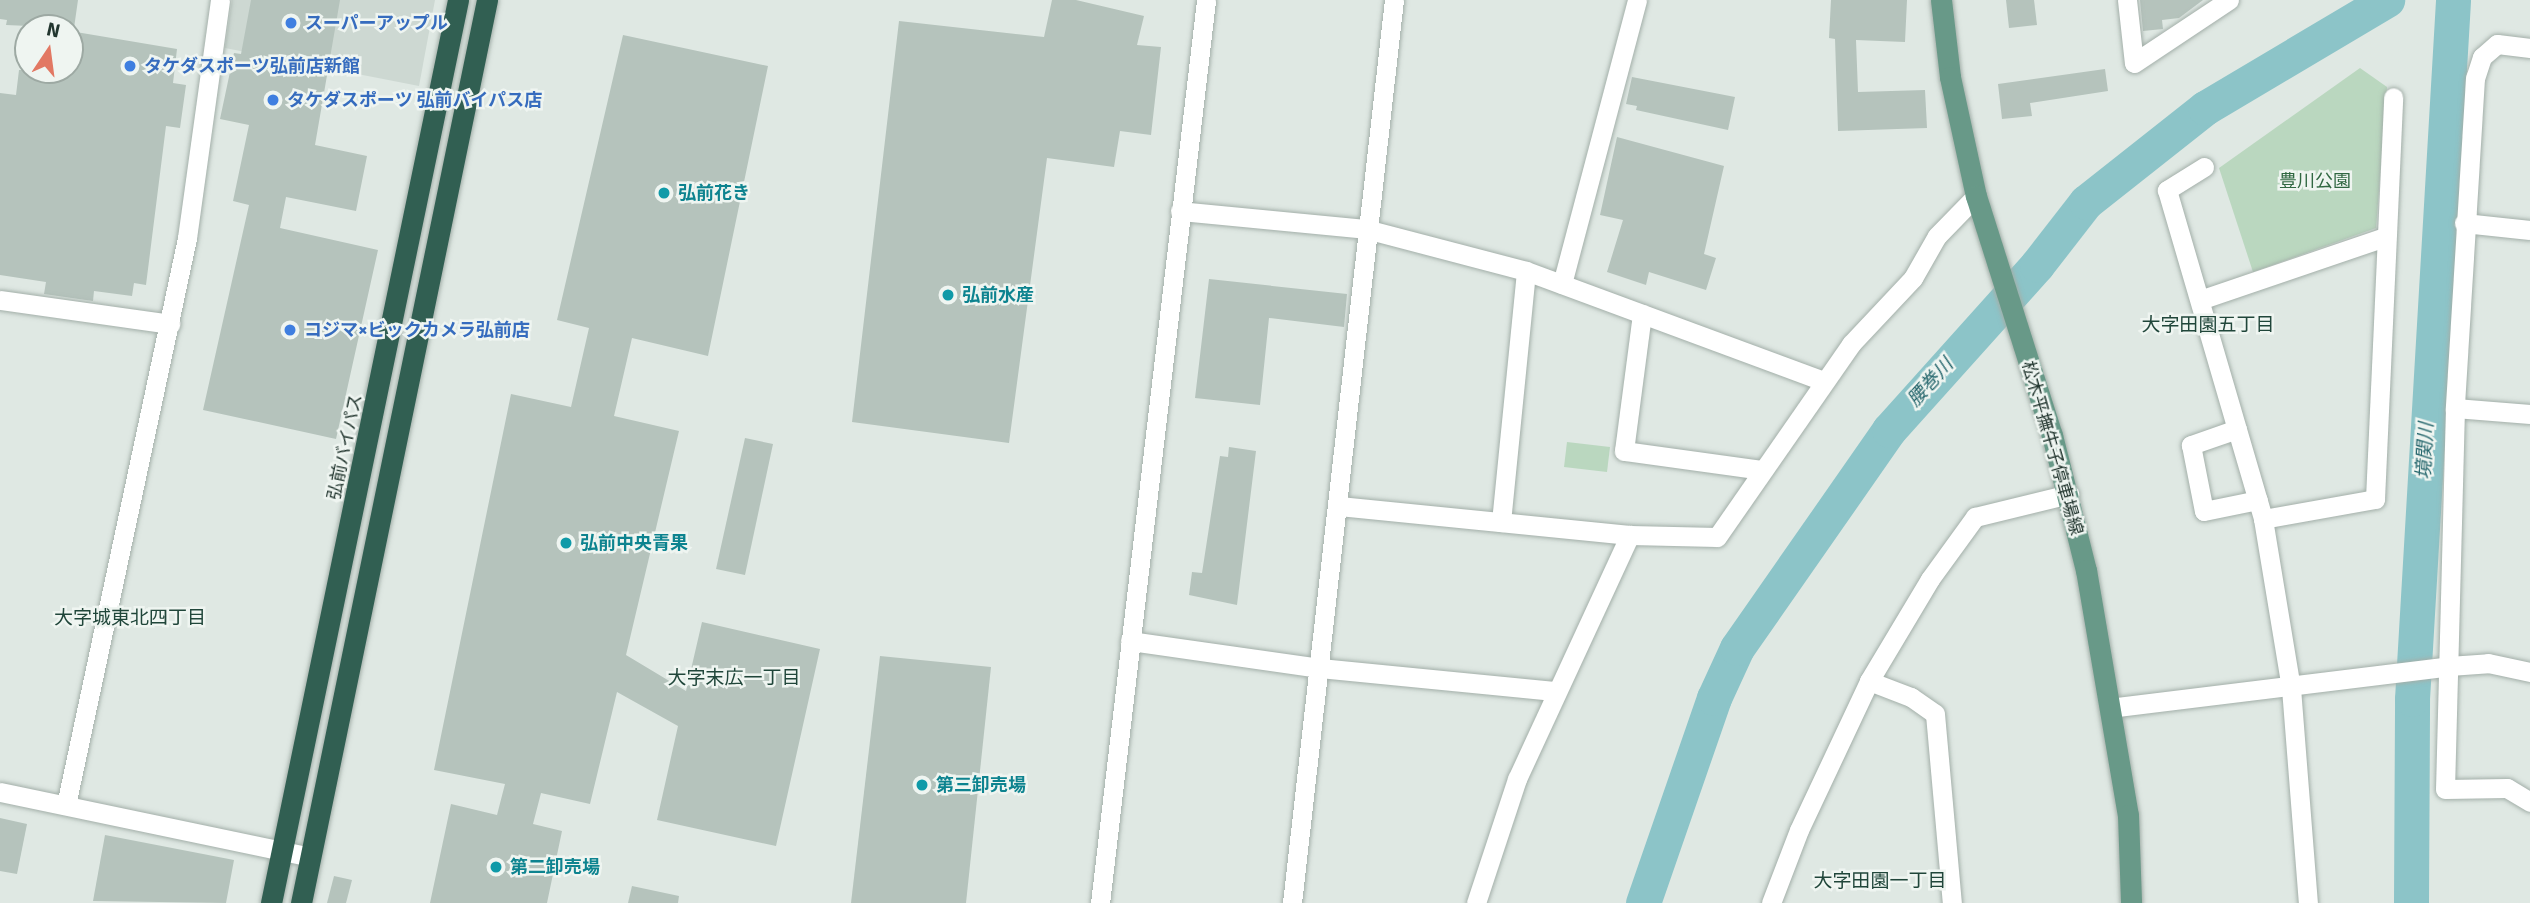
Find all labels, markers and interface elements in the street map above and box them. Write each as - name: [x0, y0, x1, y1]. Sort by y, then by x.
- place label: スーパーアップル: [305, 12, 449, 34]
- north arrow: [14, 14, 84, 84]
- marker: スーパーアップル: [283, 15, 299, 31]
- text: N: [44, 17, 62, 44]
- place label: タケダスポーツ弘前店新館: [144, 55, 360, 77]
- marker: タケダスポーツ弘前店新館: [122, 58, 138, 74]
- place label: タケダスポーツ 弘前バイパス店: [287, 89, 543, 111]
- marker: タケダスポーツ 弘前バイパス店: [265, 92, 281, 108]
- park label: 豊川公園: [2279, 170, 2351, 192]
- place label: 弘前花き: [678, 182, 750, 204]
- marker: 弘前花き: [656, 185, 672, 201]
- place label: 弘前水産: [962, 284, 1034, 306]
- marker: 弘前水産: [940, 287, 956, 303]
- district label: 大字田園五丁目: [2142, 315, 2274, 337]
- place label: コジマ×ビックカメラ弘前店: [304, 319, 530, 341]
- marker: コジマ×ビックカメラ弘前店: [282, 322, 298, 338]
- water label: 腰巻川: [1903, 354, 1959, 412]
- street label: 松木平撫牛子停車場線: [2017, 359, 2087, 537]
- street label: 弘前バイパス: [323, 392, 367, 502]
- water label: 境関川: [2413, 422, 2439, 480]
- place label: 弘前中央青果: [580, 532, 688, 554]
- marker: 弘前中央青果: [558, 535, 574, 551]
- district label: 大字城東北四丁目: [54, 608, 206, 630]
- district label: 大字末広一丁目: [668, 668, 800, 690]
- place label: 第三卸売場: [936, 774, 1026, 796]
- marker: 第三卸売場: [914, 777, 930, 793]
- place label: 第二卸売場: [510, 856, 600, 878]
- marker: 第二卸売場: [488, 859, 504, 875]
- district label: 大字田園一丁目: [1814, 871, 1946, 893]

